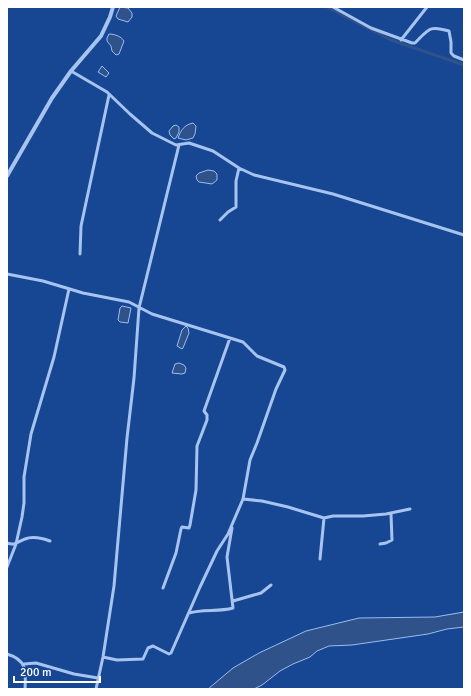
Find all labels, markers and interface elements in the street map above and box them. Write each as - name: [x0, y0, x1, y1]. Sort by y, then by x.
- scale bar: [14, 658, 100, 684]
- text: 200 m: [20, 665, 52, 680]

